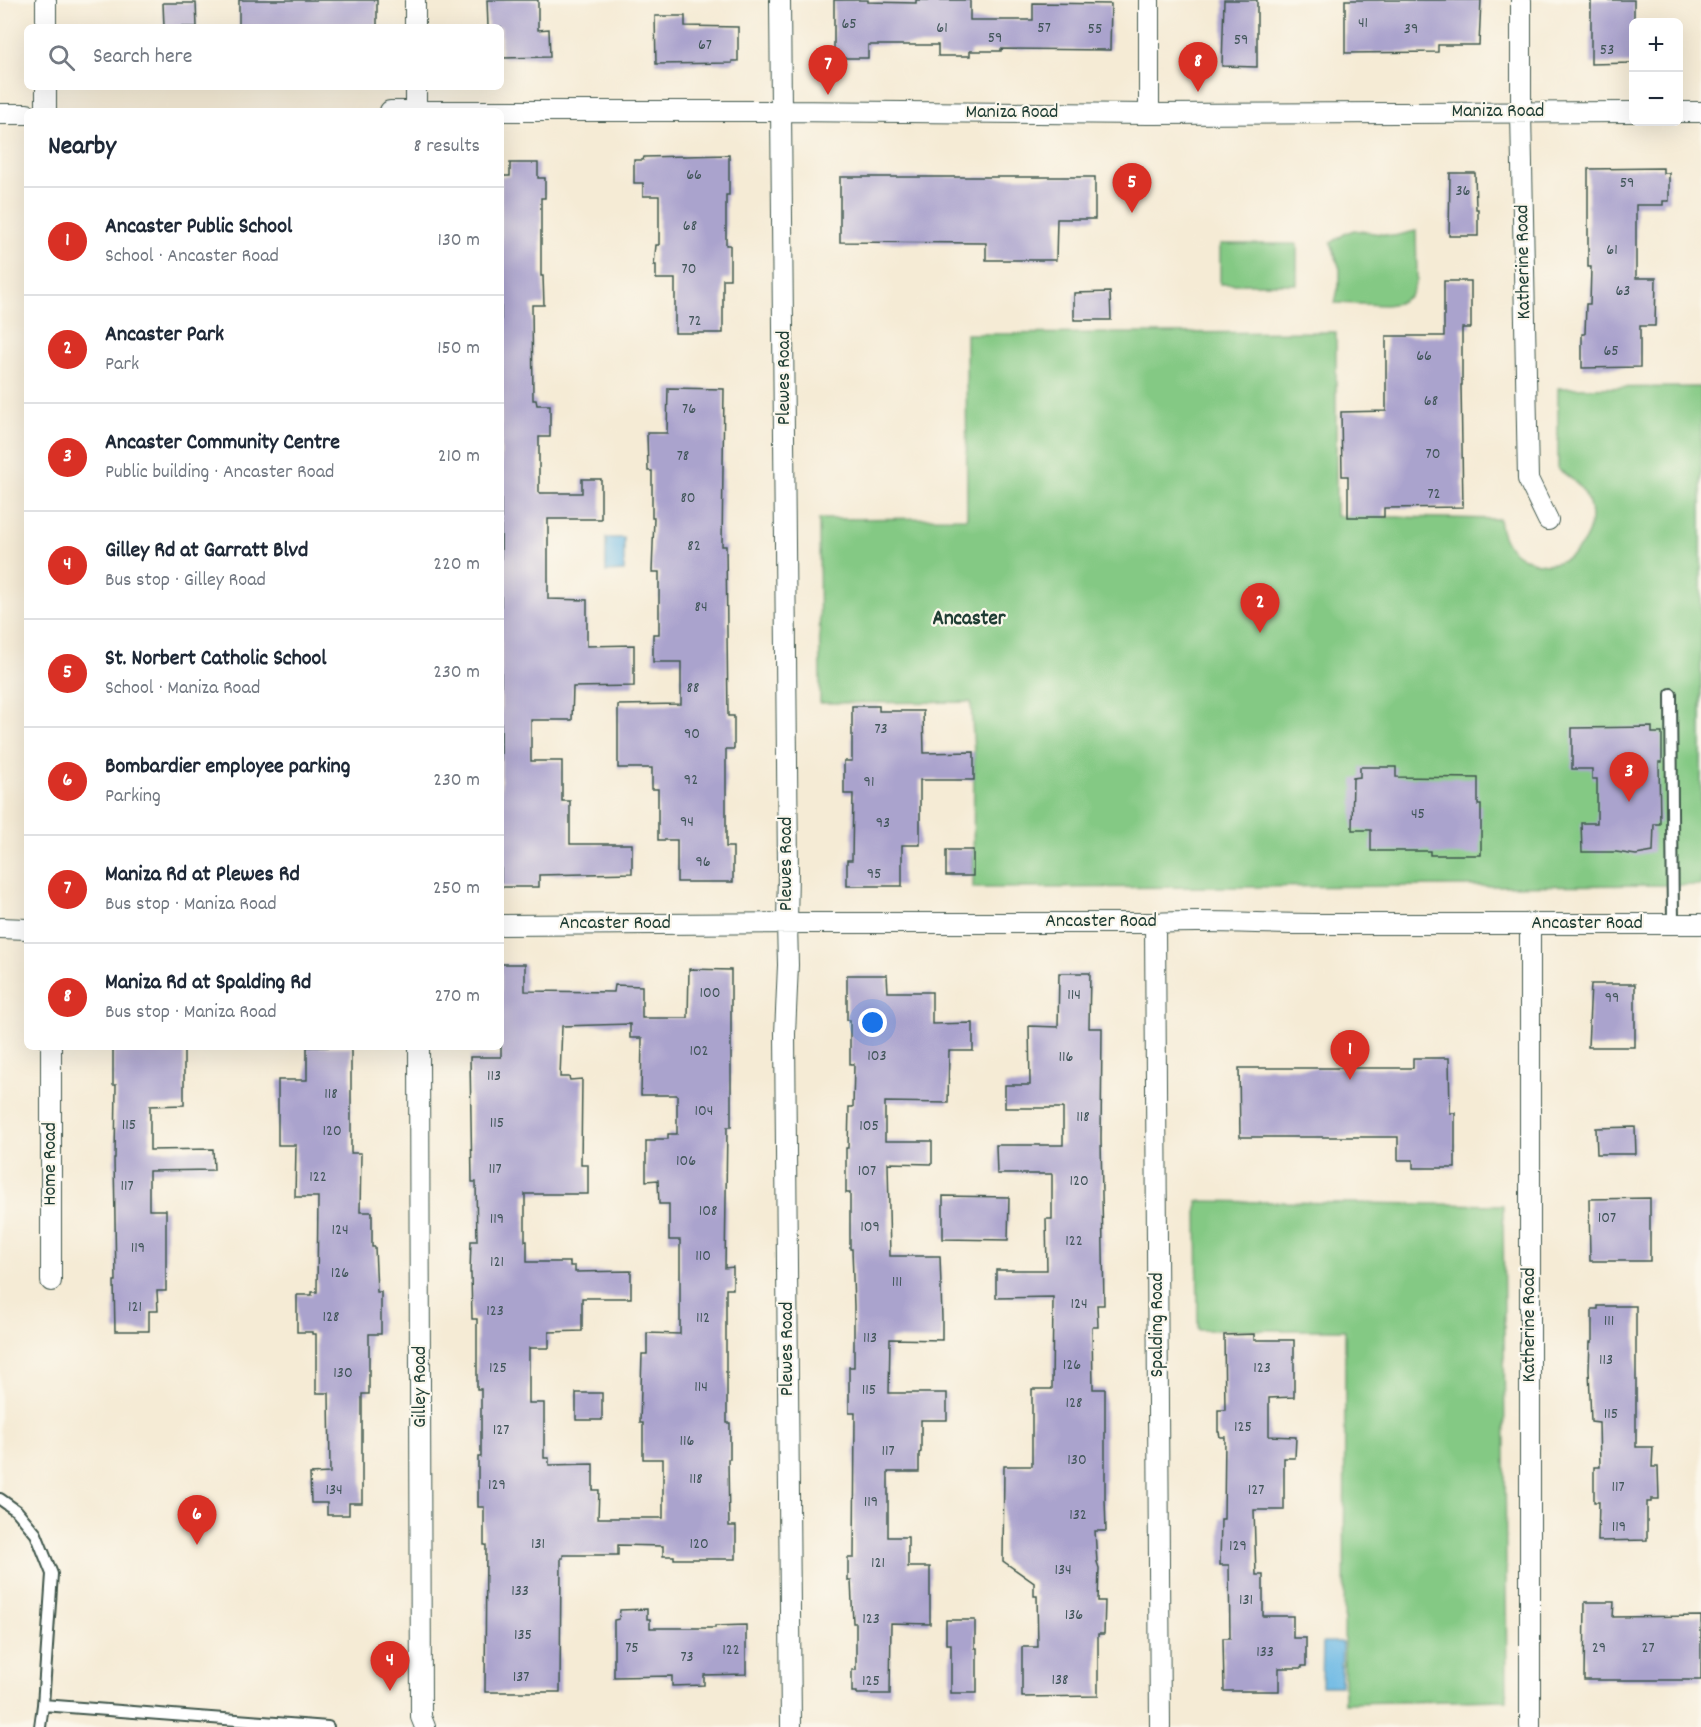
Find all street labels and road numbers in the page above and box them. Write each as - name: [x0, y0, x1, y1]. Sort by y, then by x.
- street label: Maniza Road: [1452, 98, 1544, 126]
- street label: Maniza Road: [966, 99, 1058, 127]
- street label: Katherine Road: [1509, 204, 1539, 320]
- street label: Plewes Road: [771, 331, 799, 425]
- street label: Plewes Road: [773, 817, 801, 911]
- street label: Ancaster Road: [1045, 908, 1157, 936]
- street label: Ancaster Road: [559, 910, 671, 938]
- street label: Ancaster Road: [1531, 910, 1643, 938]
- street label: Home Road: [37, 1122, 65, 1206]
- street label: Katherine Road: [1516, 1267, 1544, 1383]
- street label: Spalding Road: [1144, 1272, 1172, 1378]
- street label: Plewes Road: [774, 1302, 802, 1396]
- street label: Gilley Road: [407, 1346, 435, 1428]

